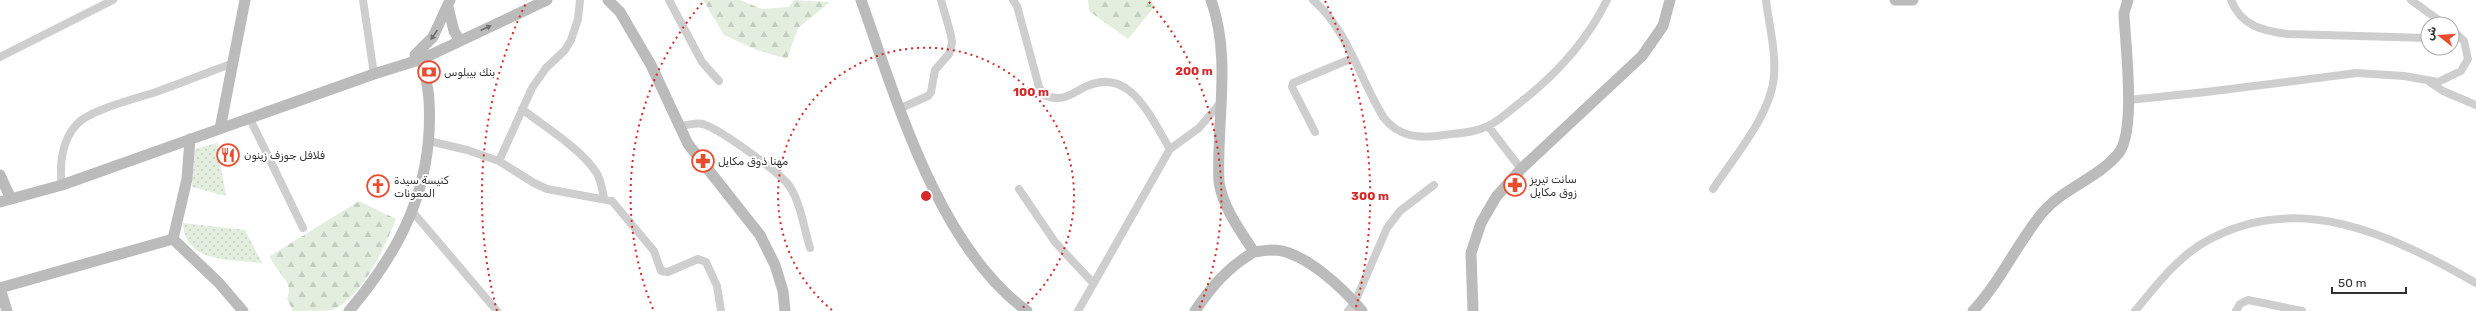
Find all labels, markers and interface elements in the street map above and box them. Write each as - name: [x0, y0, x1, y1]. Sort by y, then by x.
- north arrow: [2420, 16, 2460, 56]
- one-way arrow: [481, 25, 492, 31]
- text: ش: [2423, 25, 2439, 42]
- one-way arrow: [430, 30, 438, 40]
- bank icon: بنك بيبلوس: [416, 59, 442, 85]
- text: 200 m: [1175, 64, 1213, 78]
- place label: بنك بيبلوس: [444, 66, 495, 80]
- text: 100 m: [1013, 85, 1049, 99]
- restaurant icon: فلافل جوزف زينون: [215, 142, 241, 168]
- pharmacy icon: مهنا ذوق مكايل: [690, 148, 716, 174]
- place label: فلافل جوزف زينون: [244, 149, 325, 163]
- place label: مهنا ذوق مكايل: [718, 155, 788, 169]
- pharmacy icon: سانت تيريز زوق مكايل: [1502, 172, 1528, 198]
- church icon: كنيسة سيدة المعونات: [365, 173, 391, 199]
- place label: سانت تيريز زوق مكايل: [1529, 173, 1577, 200]
- place label: كنيسة سيدة المعونات: [394, 174, 449, 201]
- centre of rings: [919, 189, 933, 203]
- text: 300 m: [1351, 189, 1389, 203]
- scale bar: [2332, 269, 2406, 295]
- text: 50 m: [2338, 276, 2366, 290]

